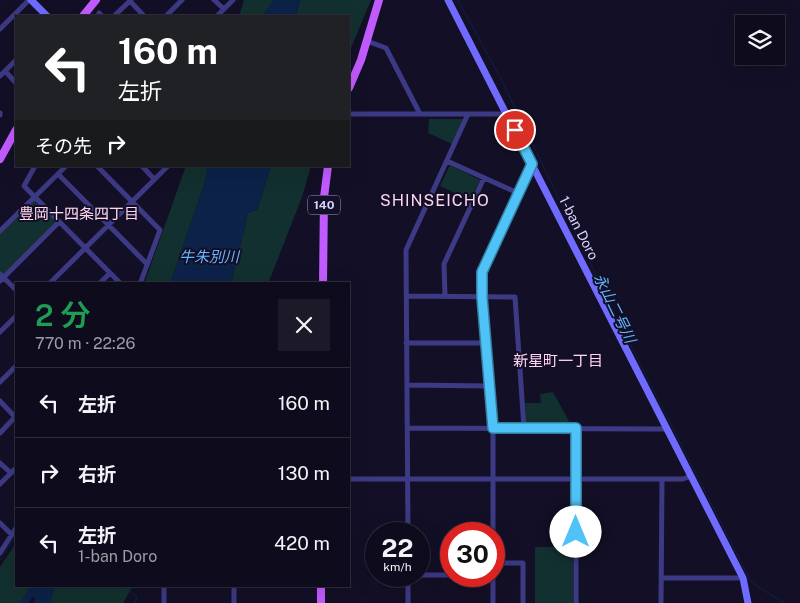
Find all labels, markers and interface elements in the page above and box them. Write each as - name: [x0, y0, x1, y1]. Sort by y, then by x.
- map controls: [735, 15, 785, 65]
- button: layers: [735, 15, 785, 65]
- text: 160 m: [118, 31, 218, 72]
- icon: left: [35, 35, 100, 100]
- text: 左折: [118, 78, 162, 104]
- pin: [494, 109, 536, 151]
- icon: arrive: [501, 116, 529, 144]
- icon: right: [102, 130, 130, 158]
- text: その先: [35, 135, 92, 157]
- district label: SHINSEICHO: [380, 191, 490, 210]
- street label: 1-ban Doro: [556, 193, 602, 263]
- road number: 140: [308, 196, 340, 214]
- district label: 豊岡十四条四丁目: [19, 205, 139, 222]
- water label: 牛朱別川: [179, 248, 241, 265]
- water label: 永山二号川: [591, 271, 640, 347]
- text: 2 分: [35, 297, 91, 333]
- button: close: [278, 299, 330, 351]
- text: 770 m · 22:26: [35, 334, 135, 353]
- district label: 新星町一丁目: [513, 352, 603, 369]
- icon: left: [35, 389, 63, 417]
- text: 160 m: [278, 392, 330, 414]
- text: 左折: [78, 393, 116, 415]
- icon: right: [35, 459, 63, 487]
- text: 130 m: [278, 462, 330, 484]
- text: 右折: [78, 463, 116, 485]
- position arrow: [549, 505, 601, 557]
- speed limit sign: 30: [440, 522, 505, 587]
- text: 左折: [78, 524, 116, 546]
- icon: left: [35, 529, 63, 557]
- text: 420 m: [274, 532, 330, 554]
- text: 22: [382, 533, 413, 563]
- text: 1-ban Doro: [78, 547, 157, 566]
- text: km/h: [383, 560, 412, 574]

